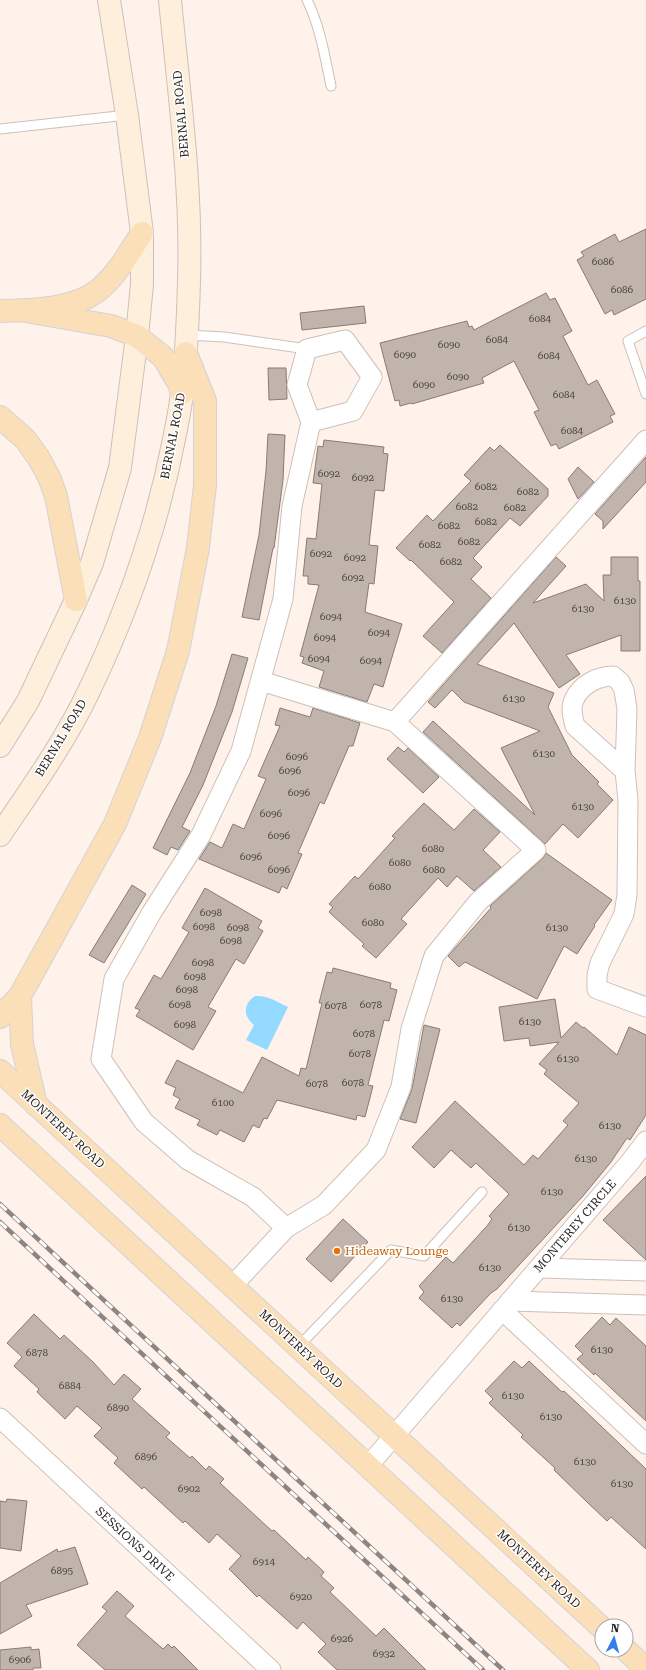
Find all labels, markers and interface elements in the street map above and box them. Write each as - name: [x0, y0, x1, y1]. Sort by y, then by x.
- street label: BERNAL ROAD: [170, 70, 192, 158]
- house number: 6086: [592, 256, 615, 267]
- house number: 6086: [611, 284, 634, 295]
- house number: 6084: [529, 313, 552, 324]
- house number: 6084: [486, 334, 509, 345]
- house number: 6090: [438, 339, 461, 350]
- house number: 6090: [394, 349, 417, 360]
- house number: 6084: [538, 350, 561, 361]
- house number: 6090: [447, 371, 470, 382]
- house number: 6090: [413, 379, 436, 390]
- house number: 6084: [553, 389, 576, 400]
- street label: BERNAL ROAD: [158, 392, 188, 480]
- house number: 6084: [561, 425, 584, 436]
- house number: 6092: [318, 468, 341, 479]
- house number: 6092: [352, 472, 375, 483]
- house number: 6082: [475, 481, 498, 492]
- house number: 6082: [517, 486, 540, 497]
- house number: 6082: [456, 501, 479, 512]
- house number: 6082: [504, 502, 527, 513]
- house number: 6082: [475, 516, 498, 527]
- house number: 6082: [438, 520, 461, 531]
- house number: 6082: [458, 536, 481, 547]
- house number: 6082: [419, 539, 442, 550]
- house number: 6092: [310, 548, 333, 559]
- house number: 6092: [344, 552, 367, 563]
- house number: 6082: [440, 556, 463, 567]
- house number: 6092: [342, 572, 365, 583]
- house number: 6130: [614, 595, 637, 606]
- house number: 6130: [572, 603, 595, 614]
- house number: 6094: [320, 611, 343, 622]
- house number: 6094: [368, 627, 391, 638]
- house number: 6094: [314, 632, 337, 643]
- house number: 6094: [308, 653, 331, 664]
- house number: 6094: [360, 655, 383, 666]
- house number: 6130: [503, 693, 526, 704]
- street label: BERNAL ROAD: [32, 697, 90, 779]
- house number: 6130: [533, 748, 556, 759]
- house number: 6096: [286, 751, 309, 762]
- house number: 6096: [279, 765, 302, 776]
- house number: 6096: [288, 787, 311, 798]
- house number: 6130: [572, 801, 595, 812]
- house number: 6096: [260, 808, 283, 819]
- house number: 6096: [268, 830, 291, 841]
- house number: 6080: [422, 843, 445, 854]
- house number: 6096: [240, 851, 263, 862]
- house number: 6080: [389, 857, 412, 868]
- house number: 6096: [268, 864, 291, 875]
- house number: 6080: [423, 864, 446, 875]
- house number: 6080: [369, 881, 392, 892]
- house number: 6098: [200, 907, 223, 918]
- house number: 6080: [362, 917, 385, 928]
- house number: 6098: [193, 921, 216, 932]
- house number: 6098: [227, 922, 250, 933]
- house number: 6130: [546, 922, 569, 933]
- house number: 6098: [220, 935, 243, 946]
- house number: 6098: [192, 957, 215, 968]
- house number: 6098: [184, 971, 207, 982]
- house number: 6098: [176, 984, 199, 995]
- house number: 6098: [169, 999, 192, 1010]
- house number: 6078: [360, 999, 383, 1010]
- house number: 6078: [325, 1000, 348, 1011]
- house number: 6130: [519, 1016, 542, 1027]
- house number: 6098: [174, 1019, 197, 1030]
- house number: 6078: [353, 1028, 376, 1039]
- house number: 6078: [349, 1048, 372, 1059]
- house number: 6130: [557, 1053, 580, 1064]
- house number: 6078: [342, 1077, 365, 1088]
- house number: 6078: [306, 1078, 329, 1089]
- street label: MONTEREY ROAD: [18, 1087, 108, 1171]
- house number: 6100: [212, 1097, 235, 1108]
- house number: 6130: [599, 1120, 622, 1131]
- house number: 6130: [575, 1153, 598, 1164]
- street label: MONTEREY CIRCLE: [531, 1177, 619, 1275]
- house number: 6130: [541, 1186, 564, 1197]
- house number: 6130: [508, 1222, 531, 1233]
- place label: Hideaway Lounge: [345, 1244, 449, 1258]
- marker: Hideaway Lounge: [332, 1246, 342, 1256]
- house number: 6130: [479, 1262, 502, 1273]
- house number: 6130: [441, 1293, 464, 1304]
- street label: MONTEREY ROAD: [256, 1307, 346, 1391]
- house number: 6130: [591, 1344, 614, 1355]
- house number: 6878: [26, 1347, 49, 1358]
- house number: 6884: [59, 1380, 82, 1391]
- house number: 6130: [502, 1390, 525, 1401]
- house number: 6890: [107, 1402, 130, 1413]
- house number: 6130: [540, 1411, 563, 1422]
- house number: 6896: [135, 1451, 158, 1462]
- house number: 6130: [574, 1456, 597, 1467]
- house number: 6130: [611, 1478, 634, 1489]
- house number: 6902: [178, 1483, 201, 1494]
- street label: SESSIONS DRIVE: [93, 1504, 177, 1584]
- street label: MONTEREY ROAD: [494, 1527, 584, 1611]
- house number: 6914: [253, 1556, 276, 1567]
- house number: 6895: [51, 1565, 74, 1576]
- house number: 6920: [290, 1591, 313, 1602]
- north arrow: [594, 1618, 634, 1658]
- text: N: [610, 1622, 620, 1636]
- house number: 6926: [331, 1633, 354, 1644]
- house number: 6932: [373, 1648, 396, 1659]
- house number: 6906: [9, 1654, 32, 1665]

